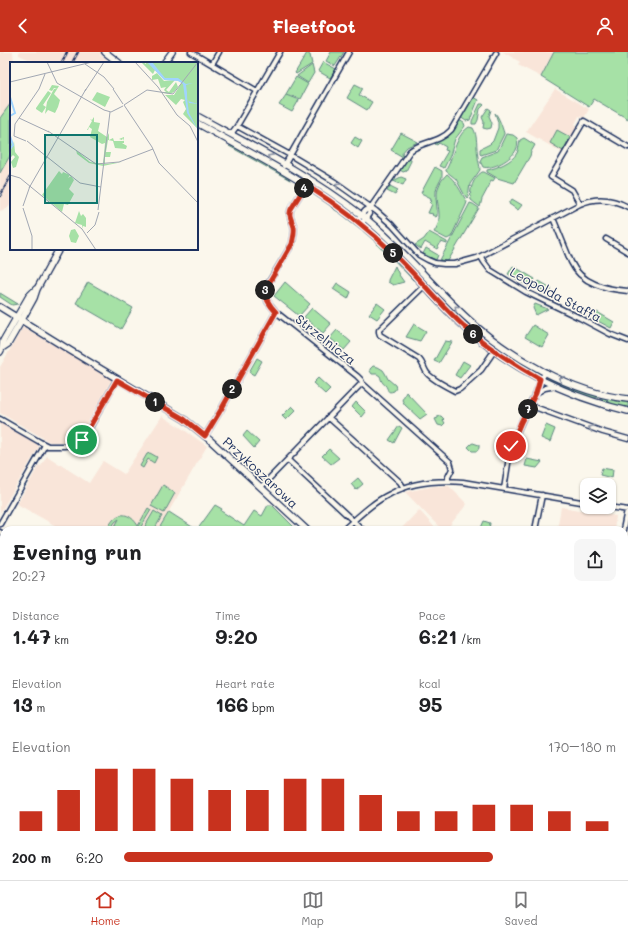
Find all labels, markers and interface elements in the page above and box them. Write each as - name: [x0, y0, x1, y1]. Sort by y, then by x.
- text: Fleetfoot: [272, 14, 356, 38]
- icon: back: [12, 15, 34, 37]
- icon: person: [594, 15, 616, 37]
- inset map: [10, 62, 198, 250]
- one-way arrow: [267, 154, 275, 161]
- pin: 4: [294, 178, 314, 198]
- text: 4: [301, 180, 307, 195]
- one-way arrow: [336, 183, 343, 190]
- pin: 5: [383, 243, 403, 263]
- text: 5: [390, 245, 396, 260]
- street label: Leopolda Staffa: [507, 263, 605, 325]
- pin: 3: [255, 280, 275, 300]
- text: 3: [262, 282, 268, 297]
- one-way arrow: [454, 306, 462, 313]
- street label: Strzelnicza: [292, 310, 360, 368]
- pin: 6: [463, 324, 483, 344]
- text: 6: [470, 326, 476, 341]
- one-way arrow: [558, 376, 565, 384]
- pin: 2: [222, 379, 242, 399]
- text: 2: [229, 381, 235, 396]
- pin: 1: [145, 392, 165, 412]
- text: 1: [153, 394, 157, 409]
- pin: 7: [518, 399, 538, 419]
- text: 7: [525, 401, 531, 416]
- pin: [65, 423, 99, 457]
- one-way arrow: [587, 424, 594, 433]
- icon: arrive: [71, 429, 93, 451]
- pin: [494, 429, 528, 463]
- street label: Przykoszarowa: [220, 433, 302, 511]
- icon: check: [500, 435, 522, 457]
- map controls: [580, 478, 616, 514]
- button: layers: [580, 478, 616, 514]
- text: Evening run: [12, 537, 142, 566]
- button: share: [574, 539, 616, 581]
- text: 20:27: [12, 567, 46, 584]
- text: Distance: [12, 608, 59, 623]
- text: Time: [215, 608, 240, 623]
- text: Pace: [419, 608, 446, 623]
- text: 1.47: [12, 623, 51, 649]
- text: 9:20: [215, 623, 258, 649]
- text: 6:21: [419, 623, 457, 649]
- text: km: [51, 632, 69, 647]
- text: /km: [457, 632, 481, 647]
- text: Elevation: [12, 676, 61, 691]
- text: Heart rate: [215, 676, 275, 691]
- text: kcal: [419, 676, 441, 691]
- text: 13: [12, 691, 33, 717]
- text: 166: [215, 691, 248, 717]
- text: 95: [419, 691, 442, 717]
- text: m: [33, 700, 45, 715]
- text: bpm: [248, 700, 274, 715]
- text: Elevation: [12, 738, 70, 755]
- text: 170–180 m: [548, 738, 616, 755]
- text: 200 m: [12, 849, 51, 866]
- text: 6:20: [76, 849, 103, 866]
- tab: Home: [90, 889, 120, 928]
- tab: Map: [301, 889, 324, 928]
- tab: Saved: [505, 889, 537, 928]

